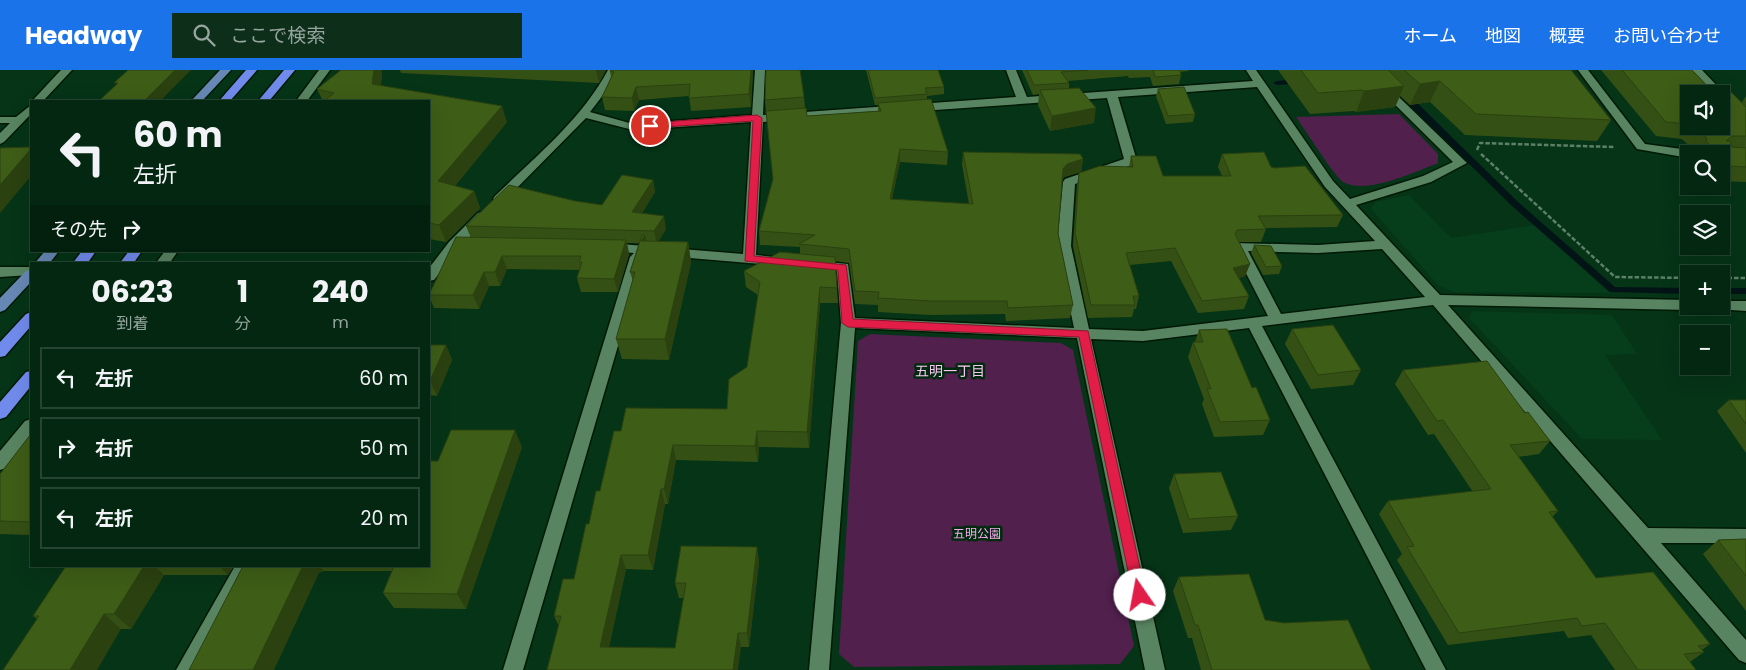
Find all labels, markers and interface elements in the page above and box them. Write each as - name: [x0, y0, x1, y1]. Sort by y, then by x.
- search box: [172, 13, 522, 58]
- text: Headway: [25, 19, 142, 52]
- icon: search: [190, 21, 218, 49]
- text: ここで検索: [230, 22, 325, 49]
- text: ホーム: [1404, 23, 1457, 48]
- text: 地図: [1485, 23, 1521, 48]
- text: 概要: [1549, 23, 1585, 48]
- text: お問い合わせ: [1613, 23, 1721, 48]
- map controls: [1680, 85, 1730, 375]
- button: sound: [1680, 85, 1730, 135]
- pin: [629, 105, 671, 147]
- text: 60 m: [133, 110, 223, 159]
- icon: arrive: [636, 112, 664, 140]
- icon: left: [50, 120, 115, 185]
- button: search: [1680, 145, 1730, 195]
- text: 左折: [133, 159, 177, 190]
- button: layers: [1680, 205, 1730, 255]
- icon: right: [117, 215, 145, 243]
- text: その先: [50, 216, 107, 243]
- button: +: [1680, 265, 1730, 315]
- text: 06:23: [91, 270, 174, 313]
- text: 1: [237, 270, 248, 313]
- text: 240: [312, 270, 369, 313]
- text: m: [332, 311, 349, 334]
- text: 到着: [116, 312, 148, 335]
- text: 分: [235, 312, 251, 335]
- button: −: [1680, 325, 1730, 375]
- district label: 五明一丁目: [915, 361, 985, 381]
- icon: left: [52, 364, 80, 392]
- text: 左折: [95, 365, 133, 392]
- text: 60 m: [359, 365, 408, 392]
- icon: right: [52, 434, 80, 462]
- text: 右折: [95, 435, 133, 462]
- text: 50 m: [359, 435, 408, 462]
- icon: left: [52, 504, 80, 532]
- text: 左折: [95, 505, 133, 532]
- text: 20 m: [360, 505, 408, 532]
- park label: 五明公園: [953, 525, 1001, 542]
- position arrow: [1113, 568, 1165, 620]

